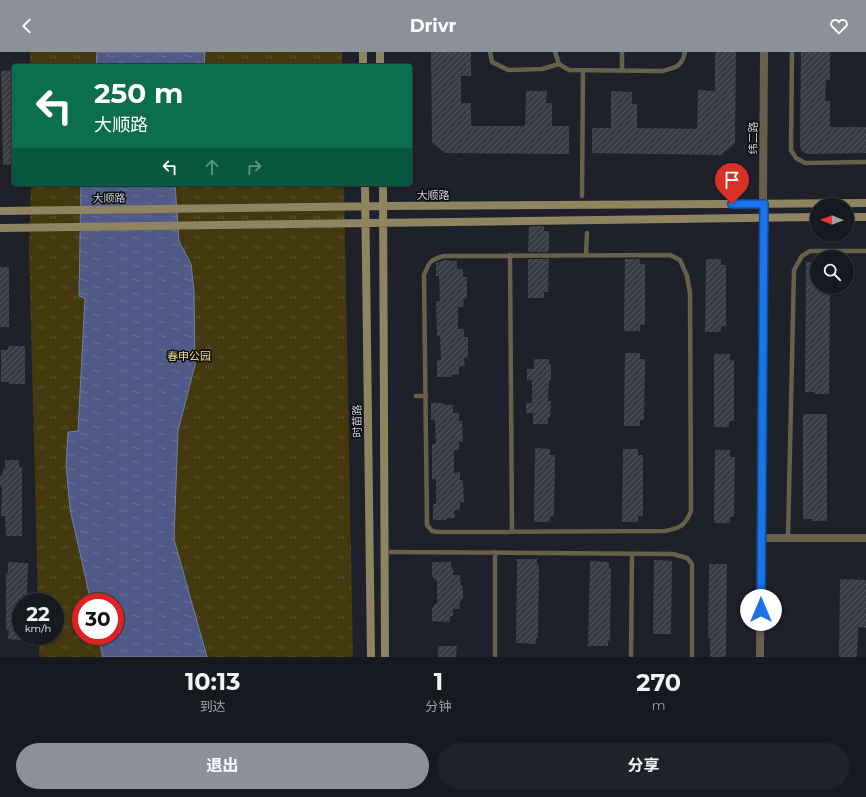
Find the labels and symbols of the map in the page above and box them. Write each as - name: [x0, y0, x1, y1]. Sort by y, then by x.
- street label: 纬二路: [746, 122, 760, 155]
- pin: [715, 163, 749, 204]
- street label: 大顺路: [417, 188, 450, 202]
- street label: 大顺路: [92, 191, 126, 205]
- north arrow: [810, 198, 854, 242]
- park label: 春申公园: [167, 349, 211, 363]
- street label: 时苗路: [350, 404, 364, 438]
- position arrow: [740, 589, 782, 631]
- speed limit sign: 30: [72, 593, 124, 645]

